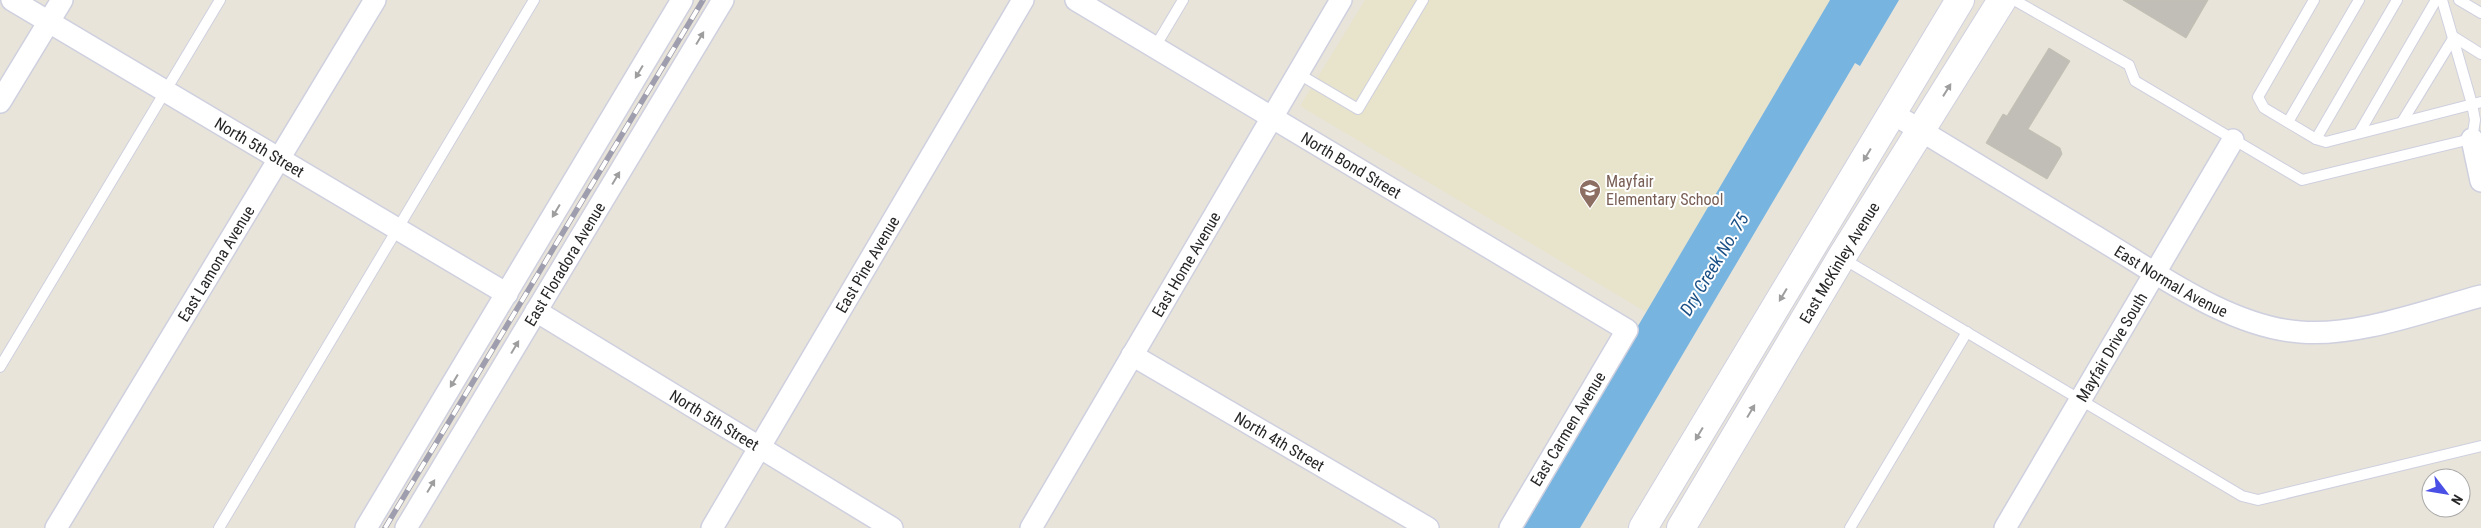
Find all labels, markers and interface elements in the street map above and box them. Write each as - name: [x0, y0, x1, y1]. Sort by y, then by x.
- one-way arrow: [695, 32, 704, 45]
- one-way arrow: [635, 65, 644, 78]
- one-way arrow: [1942, 83, 1951, 97]
- street label: North 5th Street: [211, 113, 308, 181]
- street label: North Bond Street: [1298, 128, 1405, 202]
- one-way arrow: [1862, 149, 1871, 162]
- one-way arrow: [612, 171, 621, 184]
- place label: Mayfair Elementary School: [1606, 172, 1723, 209]
- school or university icon: Mayfair Elementary School: [1578, 178, 1602, 209]
- street label: East McKinley Avenue: [1795, 198, 1883, 327]
- street label: East Floradora Avenue: [520, 199, 609, 329]
- street label: East Lamona Avenue: [174, 202, 258, 325]
- one-way arrow: [551, 205, 560, 218]
- street label: East Home Avenue: [1148, 208, 1224, 320]
- water label: Dry Creek No. 75: [1675, 209, 1753, 319]
- street label: East Pine Avenue: [831, 213, 903, 316]
- street label: East Normal Avenue: [2111, 241, 2231, 321]
- one-way arrow: [1778, 288, 1787, 301]
- street label: Mayfair Drive South: [2072, 289, 2151, 405]
- one-way arrow: [510, 341, 519, 354]
- street label: East Carmen Avenue: [1526, 368, 1610, 490]
- one-way arrow: [450, 374, 459, 387]
- street label: North 5th Street: [666, 385, 763, 454]
- one-way arrow: [1746, 404, 1755, 417]
- street label: North 4th Street: [1231, 408, 1328, 475]
- one-way arrow: [1695, 427, 1704, 440]
- north arrow: [2421, 468, 2471, 518]
- one-way arrow: [426, 480, 435, 493]
- text: N: [2448, 492, 2466, 507]

